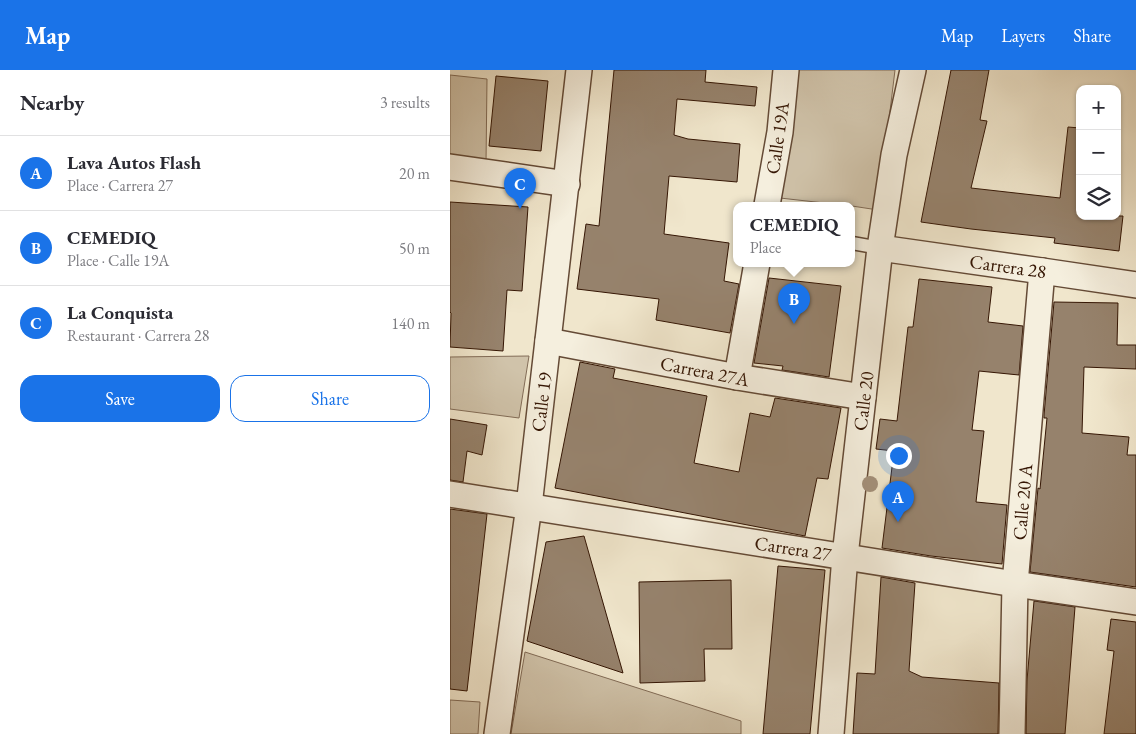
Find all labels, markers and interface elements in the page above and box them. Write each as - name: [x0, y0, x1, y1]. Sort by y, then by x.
- text: Map: [25, 20, 70, 51]
- text: Map: [941, 24, 973, 47]
- text: Layers: [1001, 24, 1045, 47]
- text: Share: [1073, 24, 1111, 47]
- map controls: [1076, 85, 1121, 220]
- button: +: [1076, 85, 1121, 130]
- text: Nearby: [20, 89, 84, 116]
- text: 3 results: [380, 92, 430, 113]
- street label: Calle 19A: [760, 99, 795, 176]
- button: −: [1076, 130, 1121, 175]
- text: Lava Autos Flash: [67, 150, 201, 175]
- text: A: [30, 163, 42, 184]
- text: 20 m: [399, 163, 430, 184]
- pin: C: [504, 168, 536, 209]
- text: Place · Carrera 27: [67, 175, 173, 196]
- button: layers: [1076, 175, 1121, 220]
- popup: [733, 202, 855, 267]
- text: CEMEDIQ: [750, 212, 838, 237]
- text: CEMEDIQ: [67, 225, 156, 250]
- text: Place: [750, 237, 781, 258]
- text: B: [31, 238, 41, 259]
- text: 50 m: [399, 238, 430, 259]
- street label: Carrera 28: [968, 249, 1048, 284]
- text: Place · Calle 19A: [67, 250, 169, 271]
- pin: B: [778, 283, 810, 324]
- text: La Conquista: [67, 300, 173, 325]
- text: C: [30, 313, 42, 334]
- text: 140 m: [391, 313, 430, 334]
- text: Restaurant · Carrera 28: [67, 325, 209, 346]
- street label: Carrera 27A: [658, 351, 752, 393]
- street label: Calle 20: [847, 370, 880, 432]
- street label: Calle 19: [525, 371, 558, 433]
- button: Save: [20, 375, 220, 422]
- button: Share: [230, 375, 430, 422]
- your location: [886, 443, 912, 469]
- street label: Calle 20 A: [1007, 462, 1038, 541]
- pin: A: [882, 481, 914, 522]
- street label: Carrera 27: [753, 530, 834, 567]

